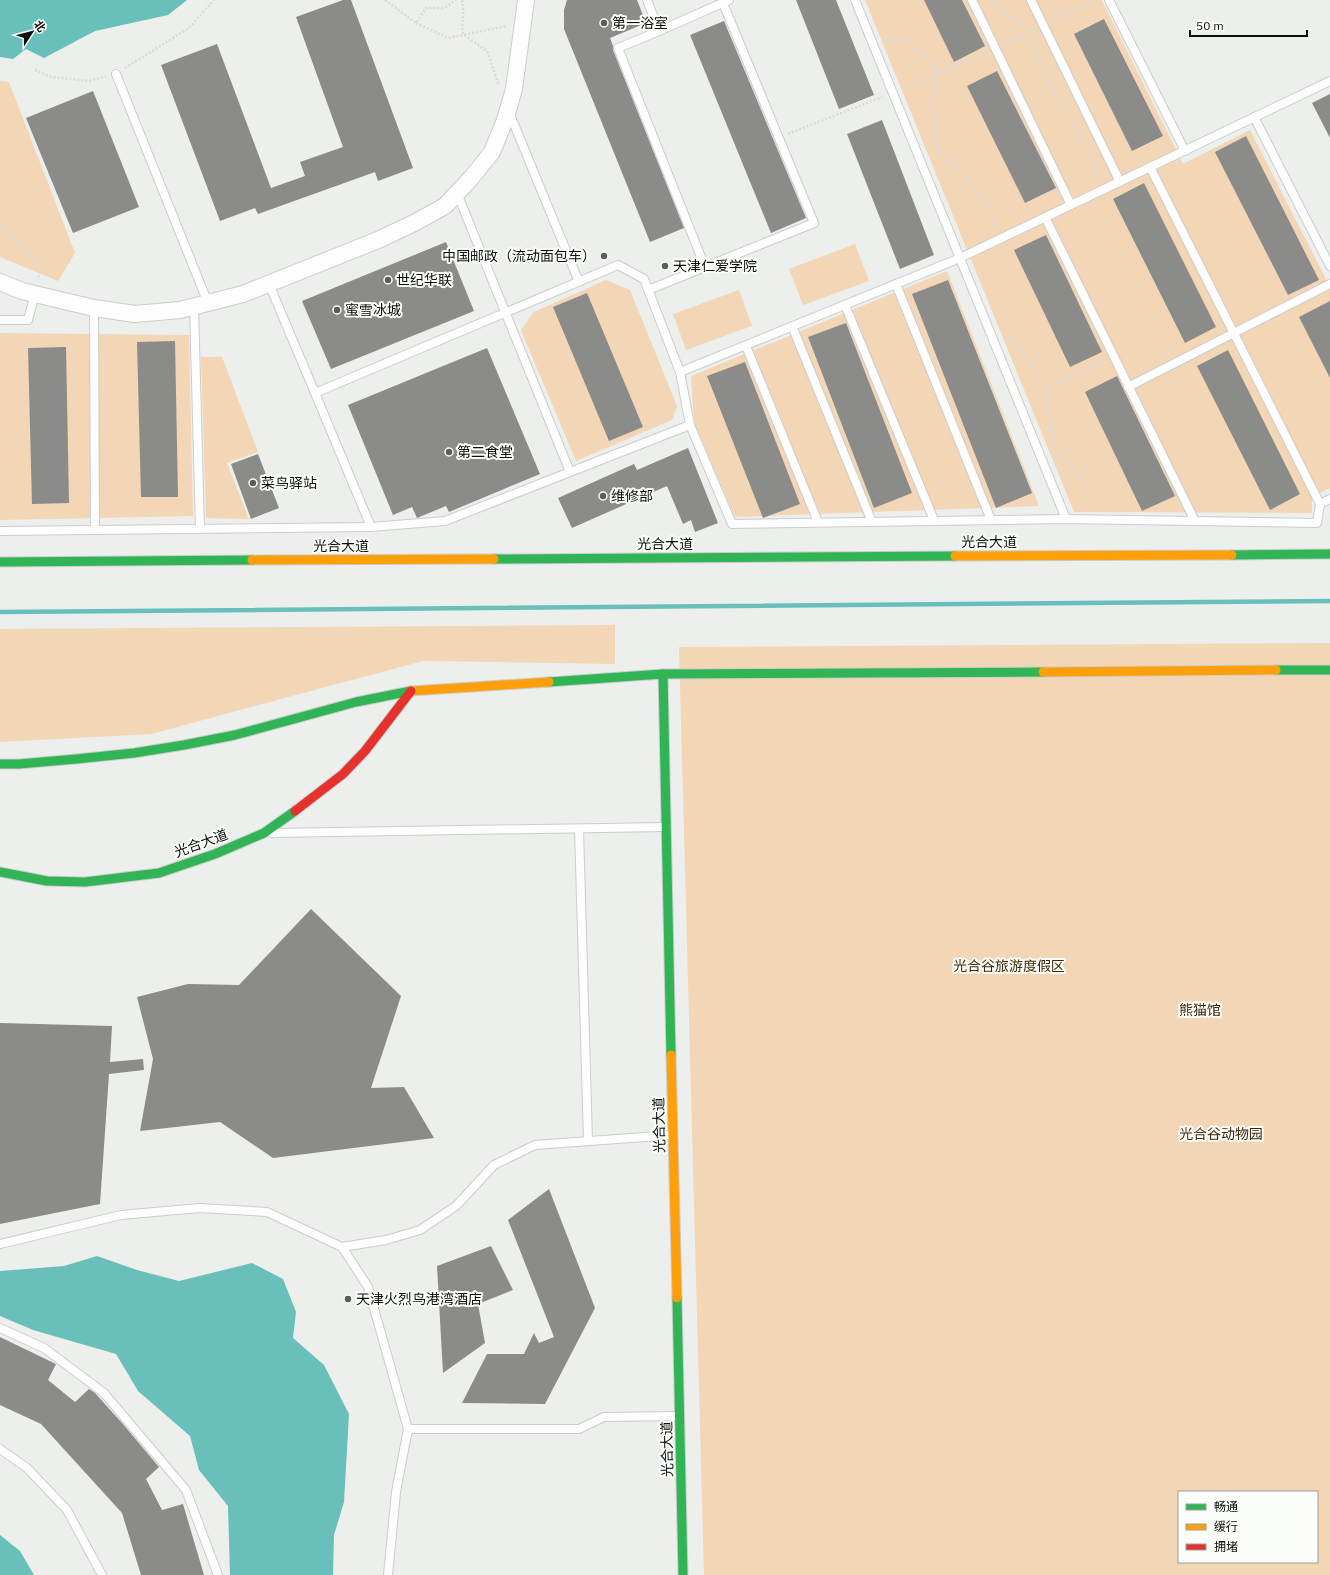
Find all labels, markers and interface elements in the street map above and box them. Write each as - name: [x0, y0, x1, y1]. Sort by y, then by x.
- north arrow: [12, 12, 52, 52]
- scale bar: [1190, 12, 1307, 38]
- place label: 第一浴室: [612, 14, 668, 32]
- text: 北: [31, 18, 49, 35]
- marker: 第一浴室: [599, 18, 609, 28]
- text: 50 m: [1196, 18, 1224, 33]
- place label: 中国邮政（流动面包车）: [442, 247, 596, 265]
- marker: 中国邮政（流动面包车）: [599, 251, 609, 261]
- place label: 天津仁爱学院: [673, 257, 757, 275]
- marker: 天津仁爱学院: [660, 261, 670, 271]
- place label: 世纪华联: [396, 271, 452, 289]
- marker: 世纪华联: [383, 275, 393, 285]
- place label: 蜜雪冰城: [345, 301, 401, 319]
- marker: 蜜雪冰城: [332, 305, 342, 315]
- place label: 第二食堂: [457, 443, 513, 461]
- marker: 第二食堂: [444, 447, 454, 457]
- place label: 菜鸟驿站: [261, 474, 317, 492]
- marker: 菜鸟驿站: [248, 478, 258, 488]
- place label: 维修部: [611, 487, 653, 505]
- marker: 维修部: [598, 491, 608, 501]
- street label: 光合大道: [961, 533, 1017, 551]
- street label: 光合大道: [637, 535, 693, 553]
- street label: 光合大道: [313, 537, 369, 555]
- street label: 光合大道: [172, 825, 230, 861]
- park label: 光合谷旅游度假区: [953, 957, 1065, 975]
- park label: 熊猫馆: [1179, 1001, 1221, 1019]
- street label: 光合大道: [650, 1097, 668, 1153]
- park label: 光合谷动物园: [1179, 1125, 1263, 1143]
- place label: 天津火烈鸟港湾酒店: [356, 1290, 482, 1308]
- marker: 天津火烈鸟港湾酒店: [343, 1294, 353, 1304]
- street label: 光合大道: [658, 1421, 676, 1477]
- legend: [1178, 1491, 1318, 1563]
- text: 畅通: [1214, 1499, 1238, 1514]
- text: 缓行: [1214, 1519, 1238, 1534]
- text: 拥堵: [1214, 1539, 1238, 1554]

